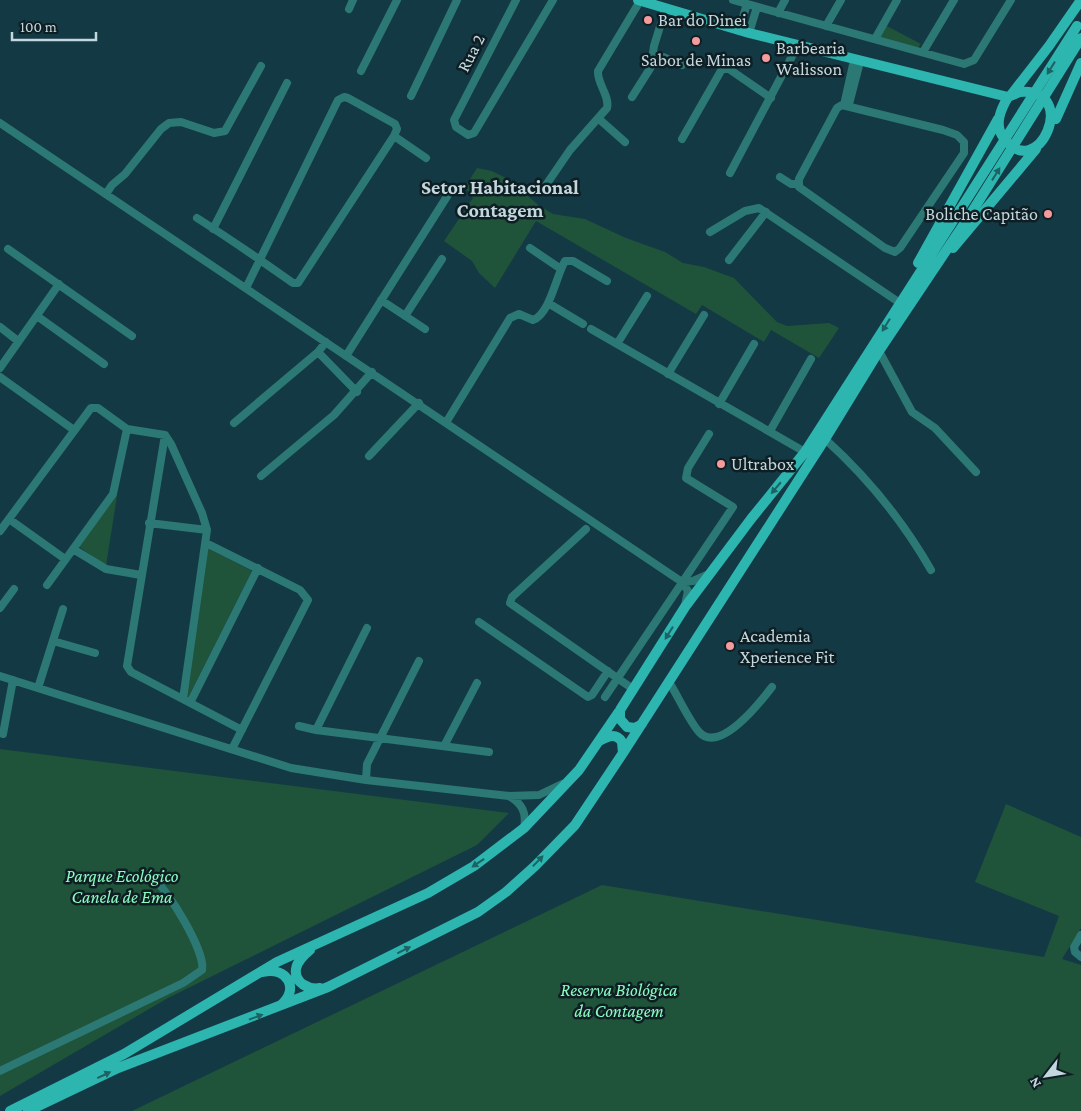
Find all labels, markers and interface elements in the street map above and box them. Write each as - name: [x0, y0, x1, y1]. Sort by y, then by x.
- scale bar: [12, 10, 96, 42]
- place label: Bar do Dinei: [658, 10, 747, 30]
- marker: Bar do Dinei: [642, 14, 654, 26]
- text: 100 m: [20, 19, 57, 35]
- street label: Rua 2: [453, 31, 489, 75]
- marker: Sabor de Minas: [690, 35, 702, 47]
- place label: Barbearia Walisson: [776, 38, 845, 79]
- place label: Sabor de Minas: [641, 50, 751, 70]
- marker: Barbearia Walisson: [760, 52, 772, 64]
- one-way arrow: [1046, 61, 1056, 74]
- one-way arrow: [991, 167, 1001, 180]
- district label: Setor Habitacional Contagem: [421, 176, 579, 221]
- place label: Boliche Capitão: [925, 204, 1038, 224]
- marker: Boliche Capitão: [1042, 208, 1054, 220]
- one-way arrow: [881, 318, 891, 331]
- place label: Ultrabox: [731, 454, 795, 474]
- marker: Ultrabox: [715, 458, 727, 470]
- one-way arrow: [771, 482, 782, 495]
- one-way arrow: [664, 626, 673, 639]
- place label: Academia Xperience Fit: [740, 626, 835, 667]
- marker: Academia Xperience Fit: [724, 640, 736, 652]
- one-way arrow: [532, 856, 544, 868]
- one-way arrow: [471, 859, 485, 868]
- park label: Parque Ecológico Canela de Ema: [65, 866, 179, 907]
- one-way arrow: [397, 946, 411, 954]
- park label: Reserva Biológica da Contagem: [560, 980, 678, 1021]
- one-way arrow: [248, 1013, 263, 1020]
- north arrow: [1021, 1051, 1071, 1101]
- one-way arrow: [97, 1070, 111, 1078]
- text: N: [1025, 1074, 1044, 1091]

